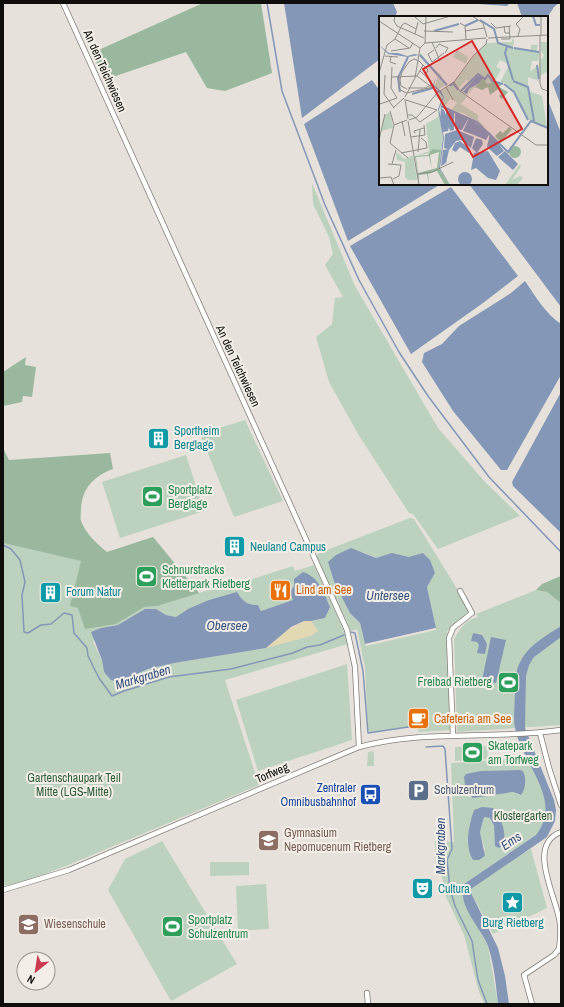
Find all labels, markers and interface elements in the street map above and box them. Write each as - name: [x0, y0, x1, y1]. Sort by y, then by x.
- inset map: [379, 16, 548, 185]
- street label: An den Teichwiesen: [79, 26, 130, 115]
- street label: An den Teichwiesen: [212, 322, 264, 409]
- place label: Sportheim Berglage: [174, 423, 219, 453]
- building icon: Sportheim Berglage: [146, 425, 172, 451]
- place label: Sportplatz Berglage: [168, 482, 212, 512]
- sports icon: Sportplatz Berglage: [140, 484, 166, 510]
- building icon: Neuland Campus: [221, 534, 247, 560]
- place label: Neuland Campus: [250, 539, 326, 555]
- place label: Schnurstracks Kletterpark Rietberg: [162, 562, 251, 592]
- sports icon: Schnurstracks Kletterpark Rietberg: [134, 564, 160, 590]
- restaurant icon: Lind am See: [267, 577, 293, 603]
- building icon: Forum Natur: [37, 579, 63, 605]
- place label: Lind am See: [296, 582, 352, 598]
- place label: Forum Natur: [66, 584, 121, 600]
- water label: Untersee: [366, 587, 410, 604]
- water label: Obersee: [207, 617, 248, 634]
- water label: Markgraben: [113, 661, 173, 693]
- sports icon: Freibad Rietberg: [495, 669, 521, 695]
- place label: Freibad Rietberg: [418, 674, 493, 690]
- cafe icon: Cafeteria am See: [405, 706, 431, 732]
- place label: Cafeteria am See: [434, 711, 511, 727]
- place label: Skatepark am Torfweg: [488, 738, 539, 768]
- sports icon: Skatepark am Torfweg: [459, 740, 485, 766]
- street label: Torfweg: [253, 759, 291, 787]
- park label: Gartenschaupark Teil Mitte (LGS-Mitte): [27, 770, 121, 800]
- parking icon: Schulzentrum: [405, 777, 431, 803]
- place label: Zentraler Omnibusbahnhof: [281, 780, 357, 810]
- bus stop icon: Zentraler Omnibusbahnhof: [358, 782, 384, 808]
- place label: Schulzentrum: [434, 782, 494, 798]
- park label: Klostergarten: [494, 808, 552, 824]
- water label: Markgraben: [432, 817, 449, 874]
- place label: Gymnasium Nepomucenum Rietberg: [284, 825, 392, 855]
- school or university icon: Gymnasium Nepomucenum Rietberg: [256, 827, 282, 853]
- water label: Ems: [497, 828, 525, 854]
- theatre icon: Cultura: [410, 876, 436, 902]
- place label: Cultura: [438, 881, 470, 897]
- place icon: Burg Rietberg: [500, 889, 526, 915]
- school or university icon: Wiesenschule: [16, 911, 42, 937]
- place label: Sportplatz Schulzentrum: [188, 912, 248, 942]
- sports icon: Sportplatz Schulzentrum: [159, 914, 185, 940]
- place label: Burg Rietberg: [482, 915, 544, 931]
- place label: Wiesenschule: [44, 916, 106, 932]
- north arrow: [16, 951, 56, 991]
- text: N: [25, 972, 37, 987]

